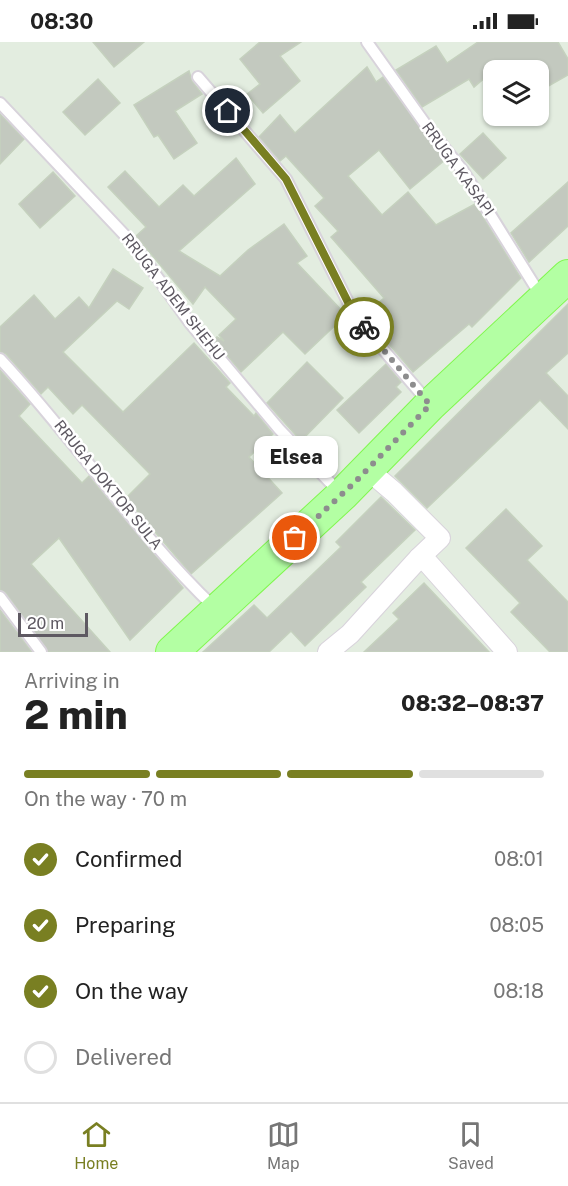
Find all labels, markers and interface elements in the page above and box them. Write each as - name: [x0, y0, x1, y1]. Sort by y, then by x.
- text: 08:30: [30, 8, 94, 34]
- map controls: [483, 60, 549, 126]
- button: layers: [483, 60, 549, 126]
- pin: [202, 85, 253, 136]
- icon: home: [211, 94, 244, 127]
- street label: RRUGA KASAPI: [419, 119, 498, 219]
- street label: RRUGA ADEM SHEHU: [119, 230, 228, 363]
- courier: [334, 297, 394, 357]
- icon: bike: [348, 311, 381, 344]
- street label: RRUGA DOKTOR SULA: [51, 417, 166, 553]
- callout: Elsea: [253, 436, 337, 478]
- text: Elsea: [269, 445, 323, 469]
- pin: [269, 512, 320, 563]
- icon: bag: [278, 521, 311, 554]
- scale bar: [18, 610, 88, 638]
- text: 20 m: [27, 614, 64, 633]
- text: Arriving in: [24, 669, 119, 693]
- text: 08:32–08:37: [401, 690, 544, 716]
- text: 2 min: [24, 692, 128, 738]
- text: On the way · 70 m: [24, 787, 187, 811]
- icon: check: [24, 843, 57, 876]
- text: Confirmed: [75, 846, 182, 872]
- text: 08:01: [494, 847, 544, 871]
- icon: check: [24, 909, 57, 942]
- text: Preparing: [75, 912, 176, 938]
- text: 08:05: [489, 913, 544, 937]
- icon: check: [24, 975, 57, 1008]
- text: On the way: [75, 978, 188, 1004]
- text: 08:18: [493, 979, 544, 1003]
- text: Delivered: [75, 1044, 172, 1070]
- tab: Home: [74, 1118, 118, 1173]
- tab: Map: [267, 1118, 300, 1173]
- tab: Saved: [448, 1118, 494, 1173]

